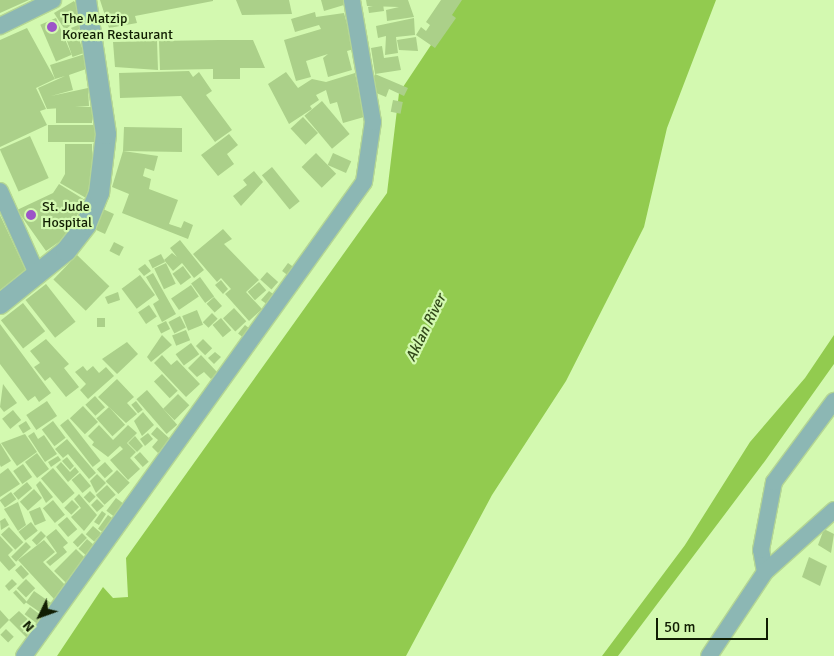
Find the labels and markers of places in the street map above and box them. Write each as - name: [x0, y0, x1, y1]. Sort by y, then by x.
- place label: The Matzip Korean Restaurant: [62, 11, 173, 44]
- marker: The Matzip Korean Restaurant: [46, 21, 58, 33]
- place label: St. Jude Hospital: [42, 199, 92, 232]
- marker: St. Jude Hospital: [24, 208, 38, 222]

